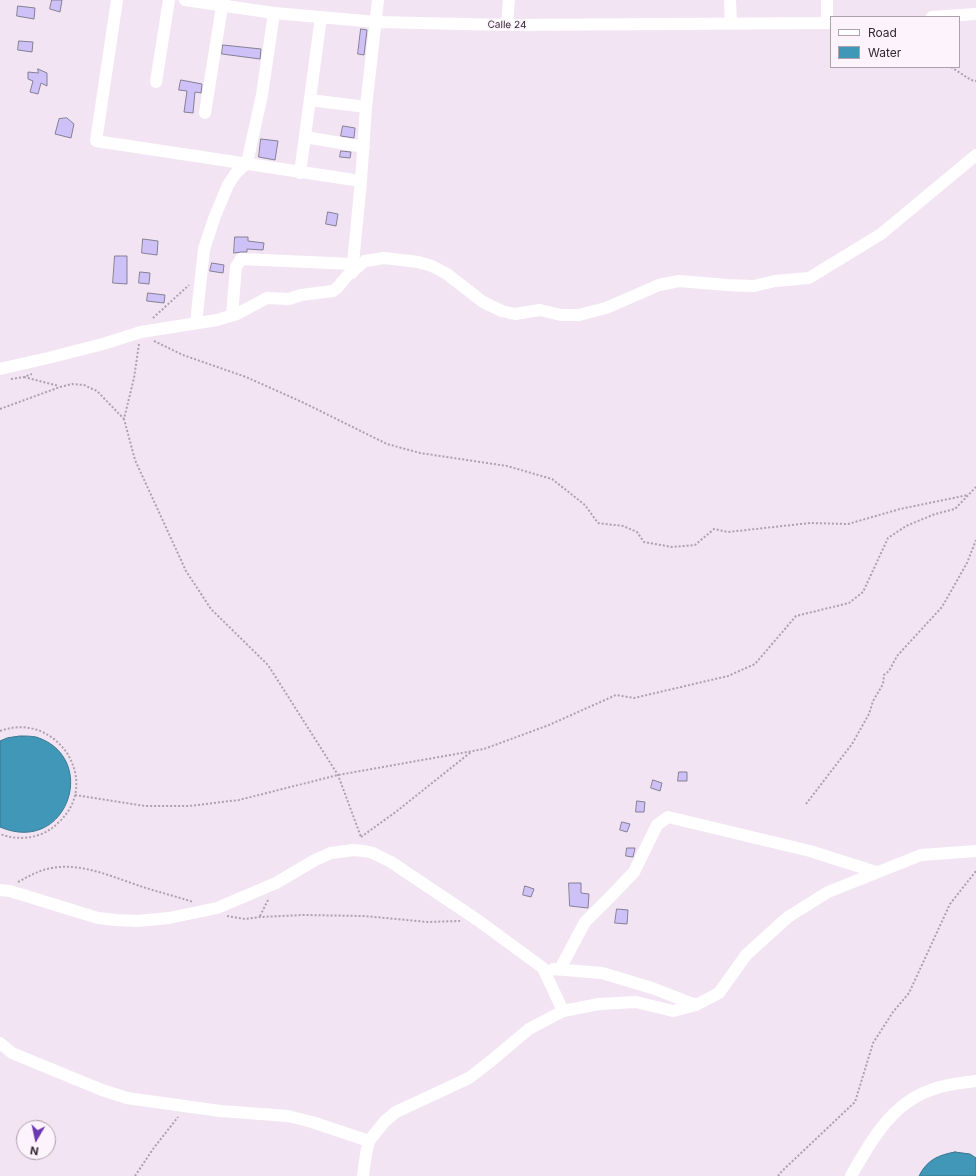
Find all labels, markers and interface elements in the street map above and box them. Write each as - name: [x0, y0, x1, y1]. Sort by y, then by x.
- legend: [830, 16, 960, 68]
- street label: Calle 24: [487, 19, 527, 31]
- text: Road: [868, 25, 897, 40]
- text: Water: [868, 45, 901, 60]
- north arrow: [16, 1120, 56, 1160]
- text: N: [29, 1143, 40, 1158]

